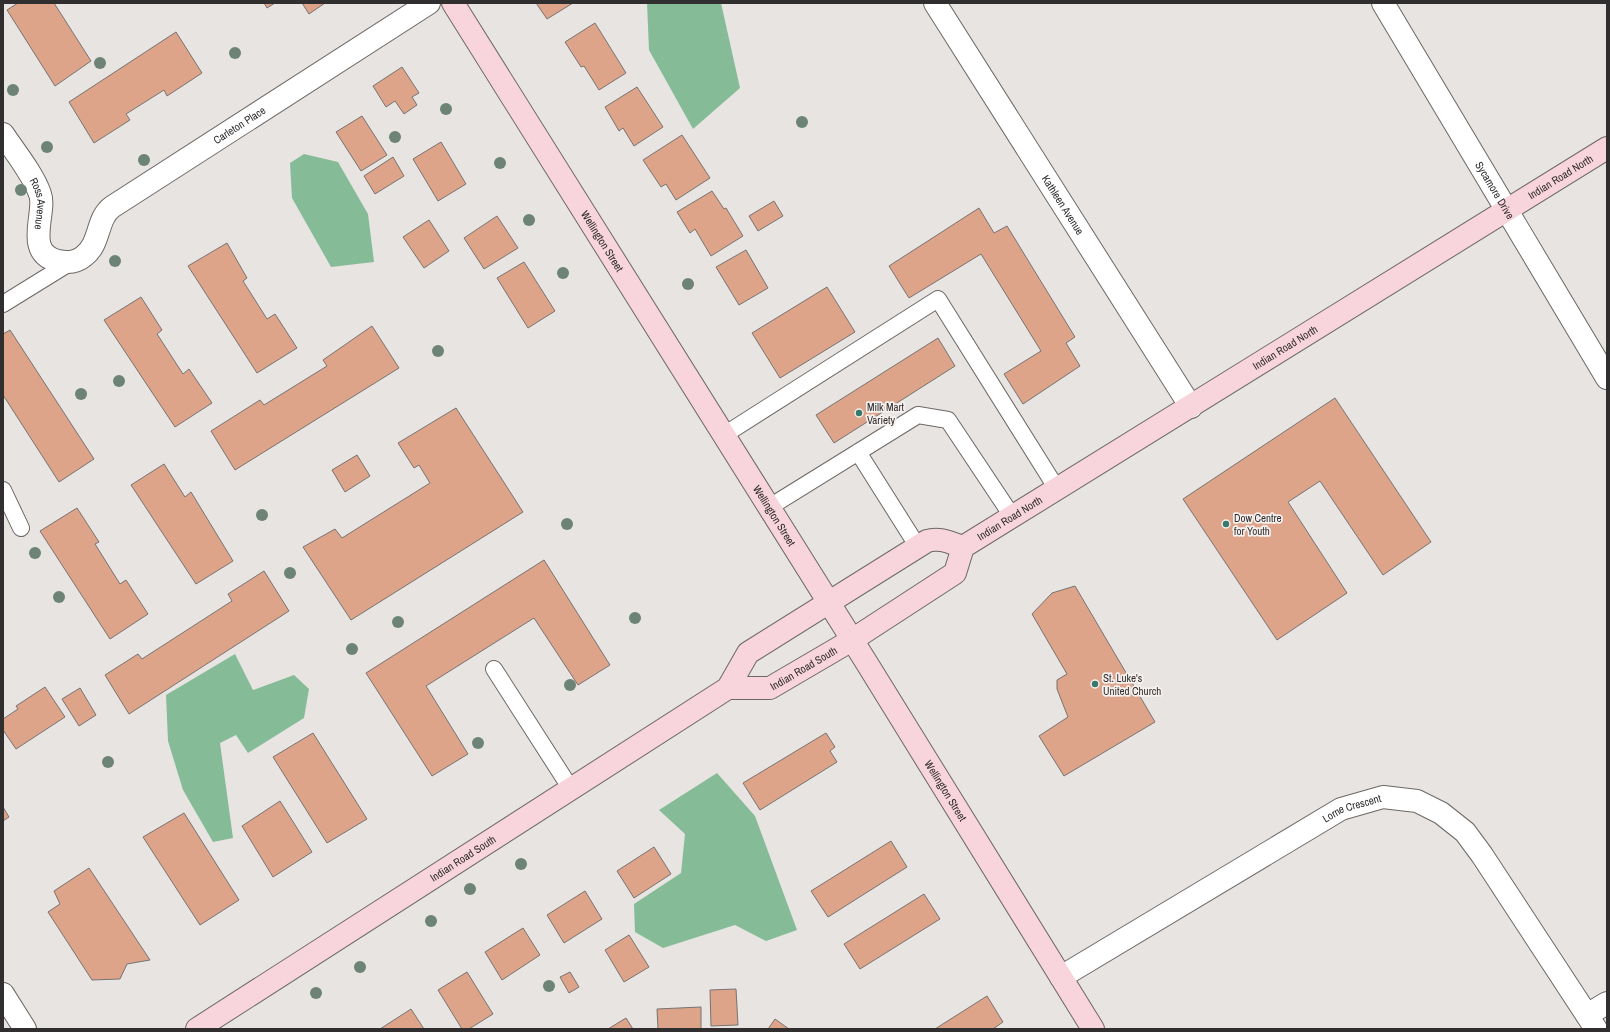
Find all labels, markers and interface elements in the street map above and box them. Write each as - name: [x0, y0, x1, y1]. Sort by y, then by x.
- street label: Carleton Place: [211, 103, 268, 147]
- street label: Indian Road North: [1525, 151, 1596, 202]
- street label: Sycamore Drive: [1472, 159, 1517, 222]
- street label: Kathleen Avenue: [1039, 172, 1087, 237]
- street label: Ross Avenue: [27, 175, 48, 230]
- street label: Wellington Street: [578, 208, 627, 275]
- street label: Indian Road North: [1250, 322, 1320, 373]
- place label: Milk Mart Variety: [867, 400, 905, 427]
- marker: Milk Mart Variety: [854, 408, 864, 418]
- street label: Wellington Street: [750, 483, 799, 549]
- street label: Indian Road North: [975, 493, 1045, 543]
- place label: Dow Centre for Youth: [1234, 511, 1282, 538]
- marker: Dow Centre for Youth: [1221, 519, 1231, 529]
- street label: Indian Road South: [768, 643, 840, 693]
- place label: St. Luke's United Church: [1103, 671, 1161, 698]
- marker: St. Luke's United Church: [1090, 679, 1100, 689]
- street label: Wellington Street: [921, 757, 970, 824]
- street label: Lorne Crescent: [1320, 791, 1383, 826]
- street label: Indian Road South: [427, 832, 498, 885]

